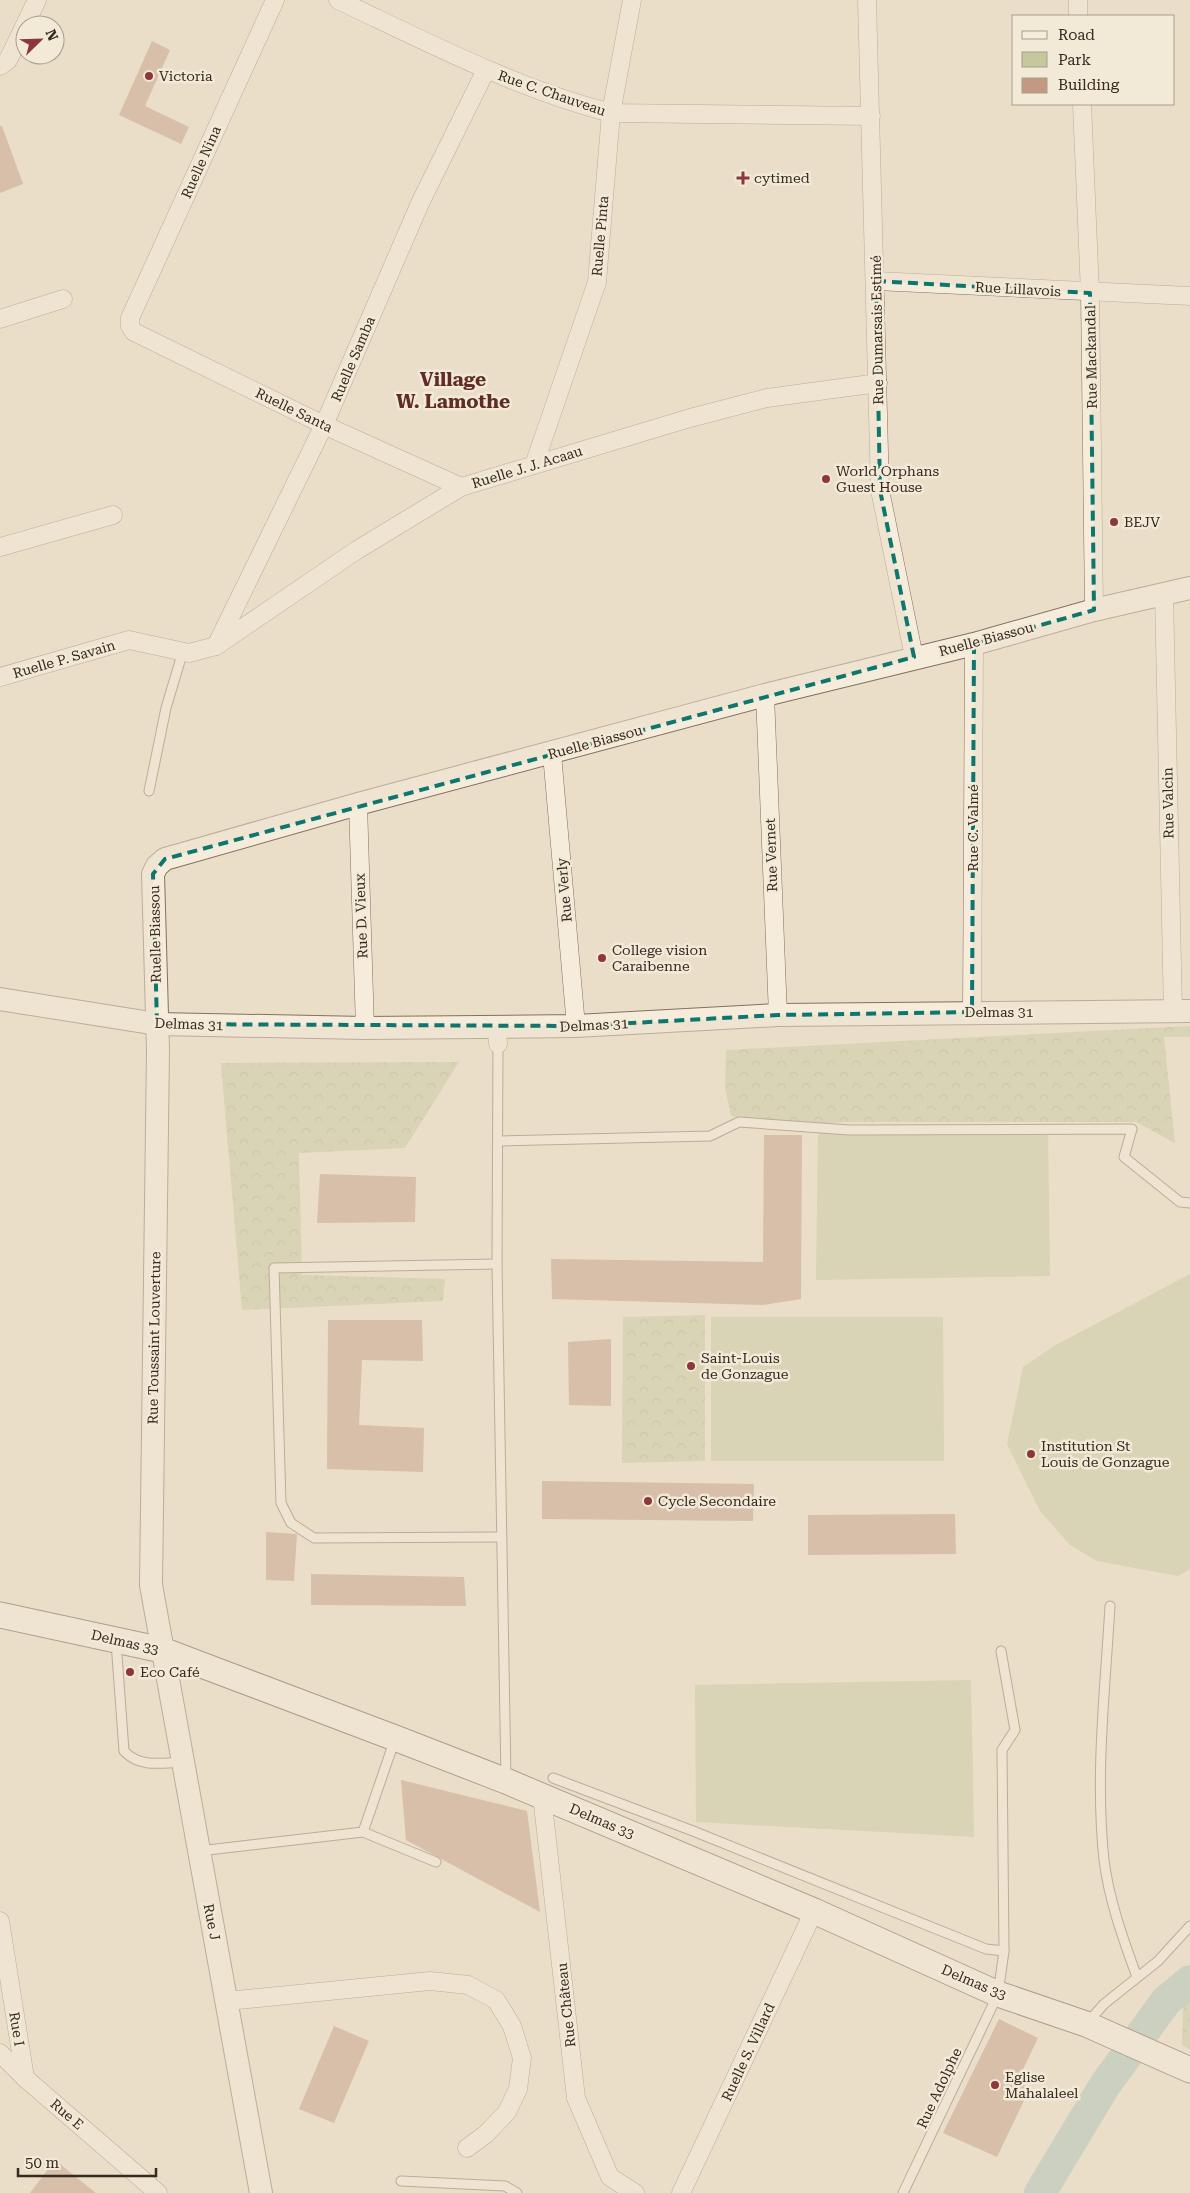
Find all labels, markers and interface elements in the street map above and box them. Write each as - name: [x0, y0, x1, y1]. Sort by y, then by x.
- north arrow: [15, 15, 65, 65]
- legend: [1012, 15, 1175, 105]
- text: Road: [1058, 26, 1095, 44]
- text: N: [42, 27, 62, 43]
- text: Park: [1058, 51, 1092, 69]
- street label: Rue C. Chauveau: [496, 67, 608, 119]
- place label: Victoria: [159, 68, 213, 84]
- marker: Victoria: [143, 70, 155, 82]
- text: Building: [1058, 76, 1120, 94]
- street label: Ruelle Nina: [178, 123, 224, 201]
- place label: cytimed: [754, 170, 810, 186]
- marker: cytimed: [736, 171, 750, 185]
- street label: Ruelle Pinta: [589, 195, 612, 277]
- street label: Rue Dumarsais Estimé: [868, 255, 886, 405]
- street label: Rue Lillavois: [975, 279, 1062, 299]
- street label: Rue Mackandal: [1082, 304, 1100, 409]
- street label: Ruelle Samba: [328, 314, 378, 404]
- district label: Village W. Lamothe: [396, 368, 510, 413]
- street label: Ruelle Santa: [253, 384, 336, 436]
- street label: Ruelle J. J. Acaau: [470, 442, 584, 491]
- place label: World Orphans Guest House: [836, 463, 940, 495]
- marker: World Orphans Guest House: [820, 473, 832, 485]
- place label: BEJV: [1124, 514, 1160, 530]
- marker: BEJV: [1108, 516, 1120, 528]
- street label: Ruelle Biassou: [937, 619, 1035, 659]
- street label: Ruelle P. Savain: [11, 637, 117, 681]
- street label: Ruelle Biassou: [546, 722, 644, 762]
- street label: Rue Valcin: [1159, 767, 1177, 839]
- street label: Rue C. Valmé: [965, 784, 981, 872]
- street label: Rue Vernet: [762, 818, 780, 892]
- street label: Rue Verly: [553, 856, 575, 923]
- street label: Rue D. Vieux: [352, 873, 370, 959]
- street label: Ruelle Biassou: [146, 885, 164, 983]
- place label: College vision Caraibenne: [612, 942, 707, 974]
- marker: College vision Caraibenne: [596, 952, 608, 964]
- street label: Delmas 31: [965, 1004, 1034, 1020]
- street label: Delmas 31: [154, 1015, 224, 1033]
- street label: Delmas 31: [559, 1015, 629, 1035]
- street label: Rue Toussaint Louverture: [144, 1251, 164, 1425]
- place label: Saint-Louis de Gonzague: [701, 1350, 789, 1382]
- marker: Saint-Louis de Gonzague: [685, 1360, 697, 1372]
- place label: Institution St Louis de Gonzague: [1041, 1438, 1170, 1470]
- marker: Institution St Louis de Gonzague: [1025, 1448, 1037, 1460]
- place label: Cycle Secondaire: [658, 1493, 776, 1509]
- marker: Cycle Secondaire: [642, 1495, 654, 1507]
- street label: Delmas 33: [90, 1626, 161, 1658]
- place label: Eco Café: [140, 1664, 200, 1680]
- marker: Eco Café: [124, 1666, 136, 1678]
- street label: Delmas 33: [567, 1800, 637, 1842]
- street label: Rue J: [201, 1902, 223, 1942]
- street label: Delmas 33: [939, 1961, 1009, 2003]
- street label: Rue Château: [554, 1962, 578, 2048]
- street label: Ruelle S. Villard: [718, 2000, 778, 2104]
- street label: Rue I: [6, 2011, 28, 2047]
- street label: Rue Adolphe: [913, 2045, 965, 2131]
- place label: Eglise Mahalaleel: [1005, 2069, 1079, 2101]
- marker: Eglise Mahalaleel: [989, 2079, 1001, 2091]
- street label: Rue E: [47, 2095, 87, 2133]
- scale bar: [18, 2146, 155, 2178]
- text: 50 m: [25, 2154, 60, 2172]

